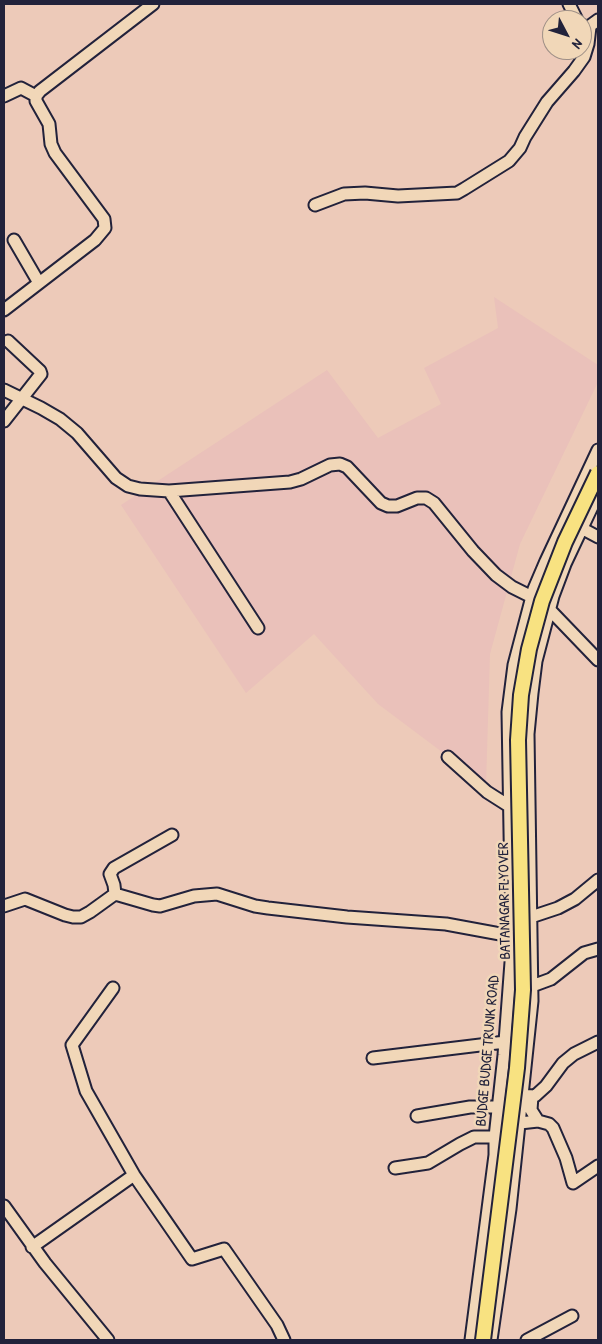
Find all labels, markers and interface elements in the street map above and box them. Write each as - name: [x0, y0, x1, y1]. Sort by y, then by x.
- north arrow: [542, 10, 592, 60]
- text: N: [568, 35, 588, 53]
- street label: BATANAGAR FLYOVER: [495, 842, 515, 960]
- street label: BUDGE BUDGE TRUNK ROAD: [472, 975, 504, 1127]

